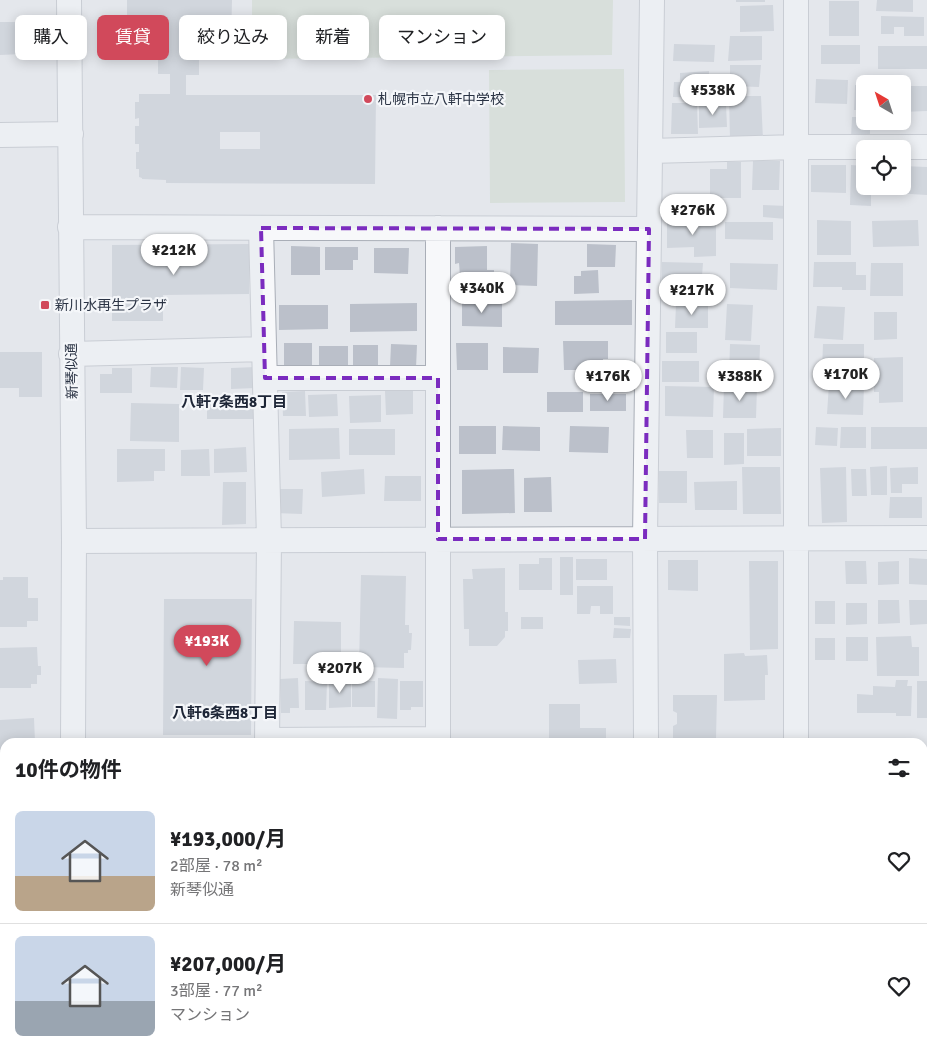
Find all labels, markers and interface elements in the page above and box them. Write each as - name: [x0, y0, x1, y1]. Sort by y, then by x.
- chip: 購入: [15, 15, 87, 60]
- chip: 賃貸: [97, 15, 169, 60]
- chip: 絞り込み: [179, 15, 287, 60]
- chip: 新着: [297, 15, 369, 60]
- chip: マンション: [379, 15, 505, 60]
- pin: ¥538K: [678, 74, 748, 116]
- north arrow: [856, 75, 911, 130]
- map controls: [856, 75, 911, 195]
- text: ¥538K: [691, 80, 735, 100]
- place label: 札幌市立八軒中学校: [378, 91, 504, 108]
- marker: 札幌市立八軒中学校: [362, 93, 374, 105]
- button: locate: [856, 140, 911, 195]
- pin: ¥276K: [658, 194, 728, 236]
- text: ¥276K: [671, 200, 715, 220]
- pin: ¥212K: [139, 234, 209, 276]
- text: ¥212K: [152, 240, 196, 260]
- pin: ¥340K: [447, 272, 517, 314]
- pin: ¥217K: [657, 274, 727, 316]
- text: ¥340K: [460, 278, 504, 298]
- text: ¥217K: [670, 280, 714, 300]
- place label: 新川水再生プラザ: [55, 297, 167, 314]
- marker: 新川水再生プラザ: [39, 299, 51, 311]
- street label: 新琴似通: [63, 343, 81, 399]
- pin: ¥170K: [811, 358, 881, 400]
- pin: ¥176K: [573, 360, 643, 402]
- pin: ¥388K: [705, 360, 775, 402]
- text: ¥170K: [824, 364, 868, 384]
- text: ¥176K: [586, 366, 630, 386]
- text: ¥388K: [718, 366, 762, 386]
- district label: 八軒7条西8丁目: [181, 393, 287, 411]
- pin: ¥193K: [172, 624, 242, 667]
- text: ¥193K: [185, 631, 229, 651]
- pin: ¥207K: [305, 652, 375, 694]
- text: ¥207K: [318, 658, 362, 678]
- district label: 八軒6条西8丁目: [172, 704, 278, 722]
- icon: filters: [885, 754, 913, 782]
- text: 10件の物件: [15, 757, 122, 783]
- text: ¥193,000/月: [170, 826, 286, 852]
- icon: home: [55, 831, 115, 891]
- icon: heart: [885, 847, 913, 875]
- text: 2部屋 · 78 m²: [170, 856, 263, 876]
- text: 新琴似通: [170, 880, 234, 900]
- text: ¥207,000/月: [170, 951, 286, 977]
- icon: home: [55, 956, 115, 1016]
- icon: heart: [885, 972, 913, 1000]
- text: 3部屋 · 77 m²: [170, 981, 263, 1001]
- text: マンション: [170, 1005, 250, 1025]

